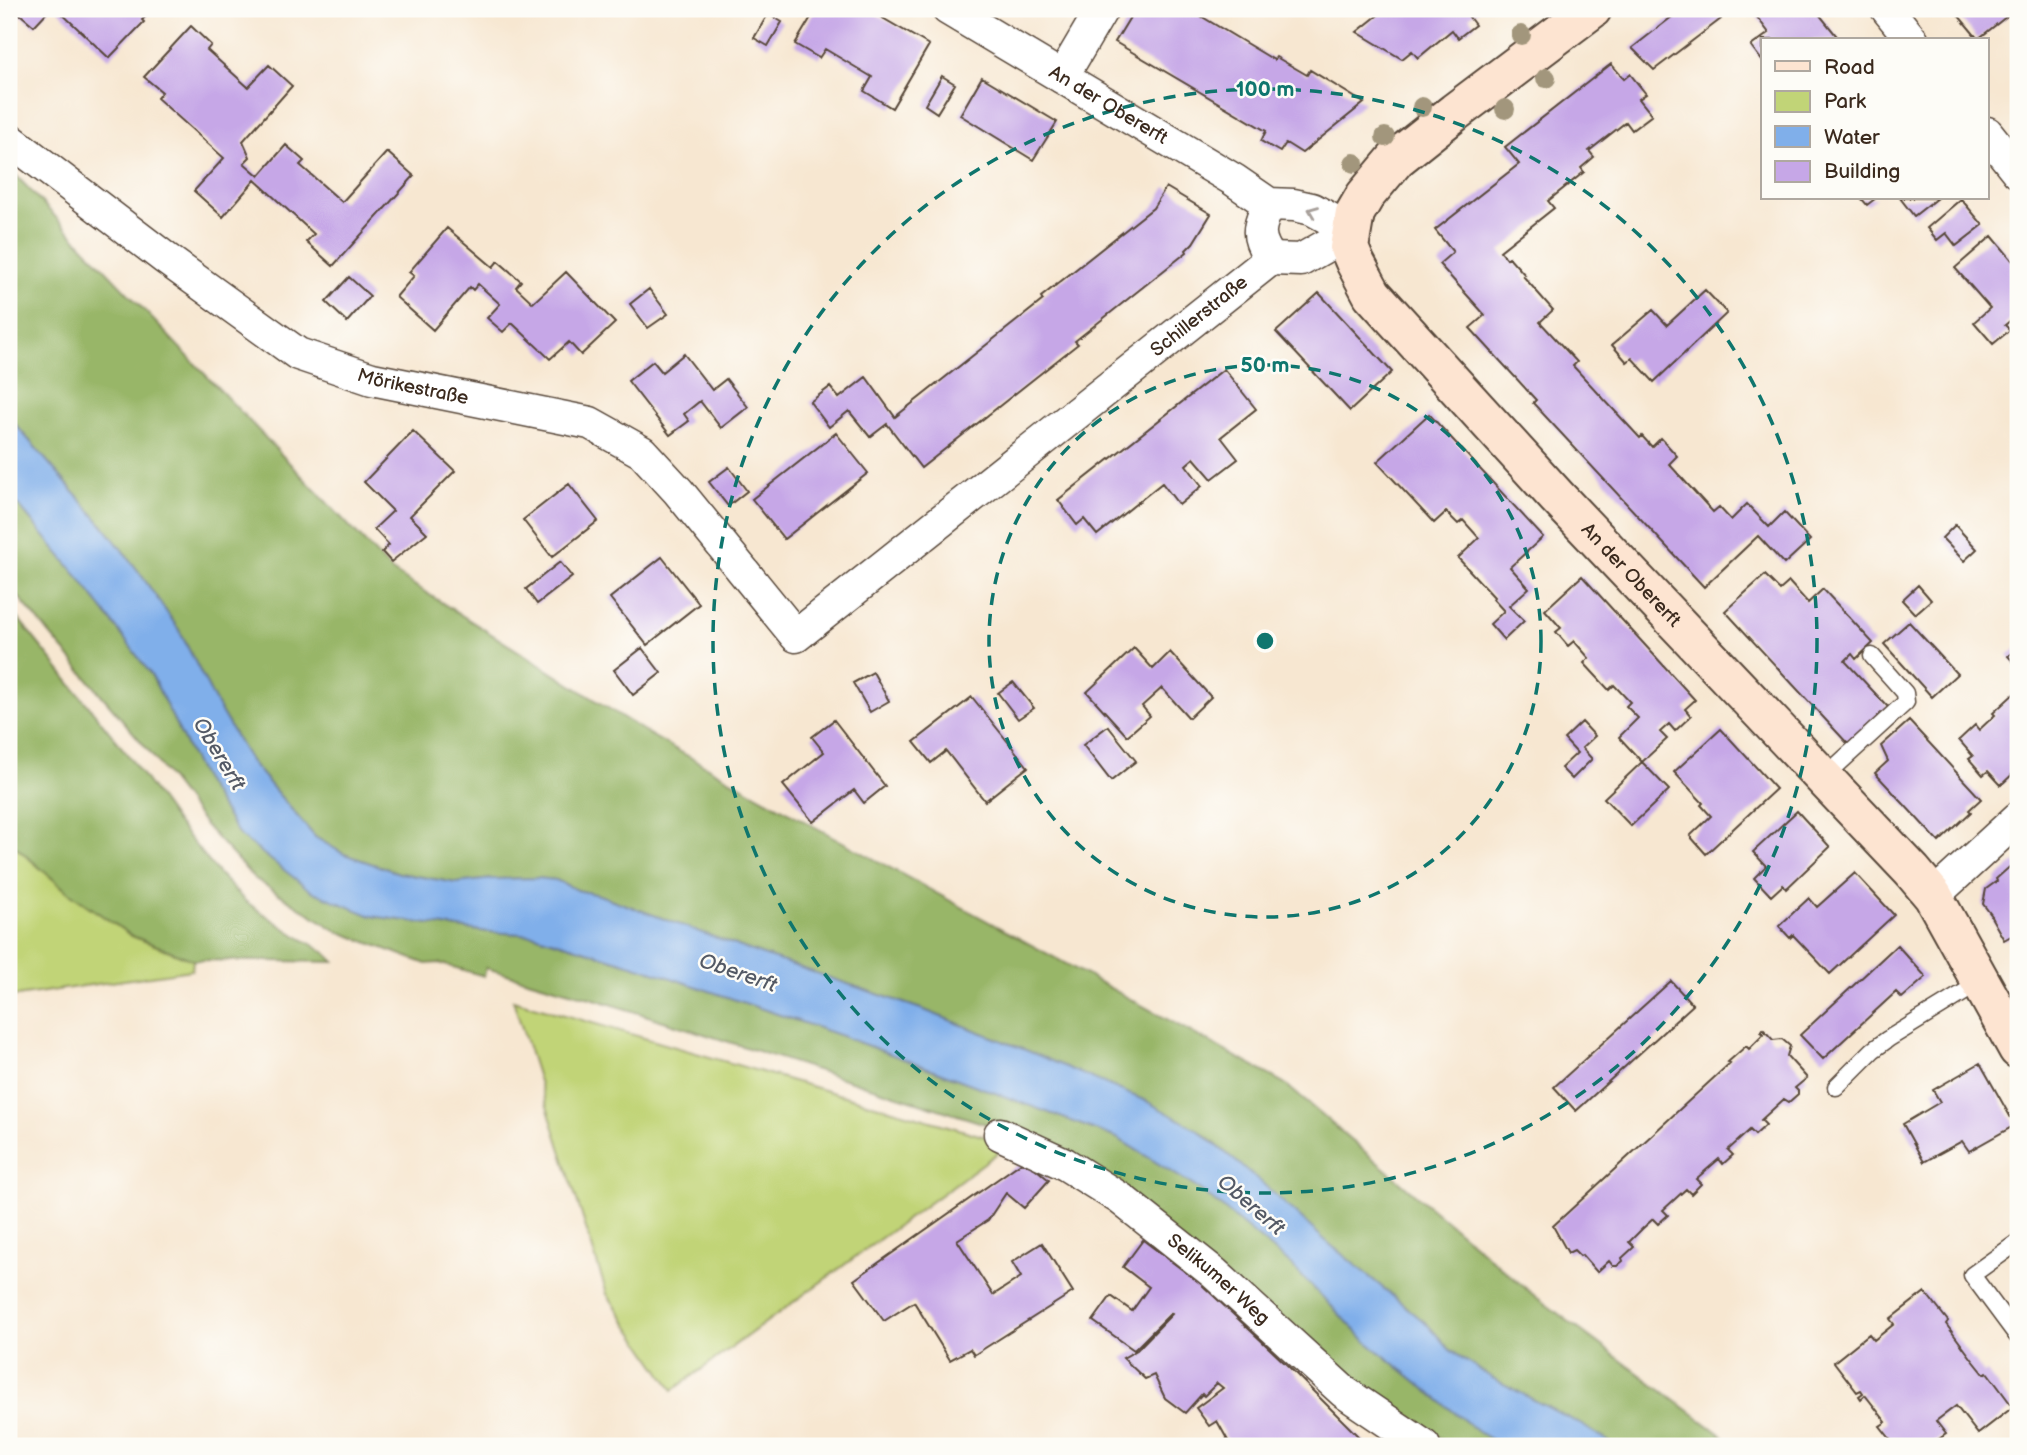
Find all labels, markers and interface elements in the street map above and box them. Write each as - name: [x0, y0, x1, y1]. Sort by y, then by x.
- legend: [1761, 38, 1988, 200]
- text: Road: [1824, 55, 1875, 80]
- street label: An der Obererft: [1045, 61, 1172, 149]
- text: 100 m: [1236, 77, 1294, 102]
- text: Park: [1824, 89, 1867, 114]
- text: Water: [1824, 125, 1880, 150]
- text: Building: [1824, 159, 1900, 184]
- one-way arrow: [1307, 206, 1319, 220]
- street label: Schillerstraße: [1146, 271, 1252, 362]
- text: 50 m: [1241, 353, 1289, 378]
- street label: Mörikestraße: [354, 363, 471, 410]
- street label: An der Obererft: [1576, 518, 1686, 632]
- centre of rings: [1253, 629, 1277, 653]
- water label: Obererft: [188, 713, 251, 795]
- water label: Obererft: [696, 948, 781, 998]
- water label: Obererft: [1212, 1169, 1290, 1241]
- street label: Selikumer Weg: [1163, 1229, 1275, 1330]

